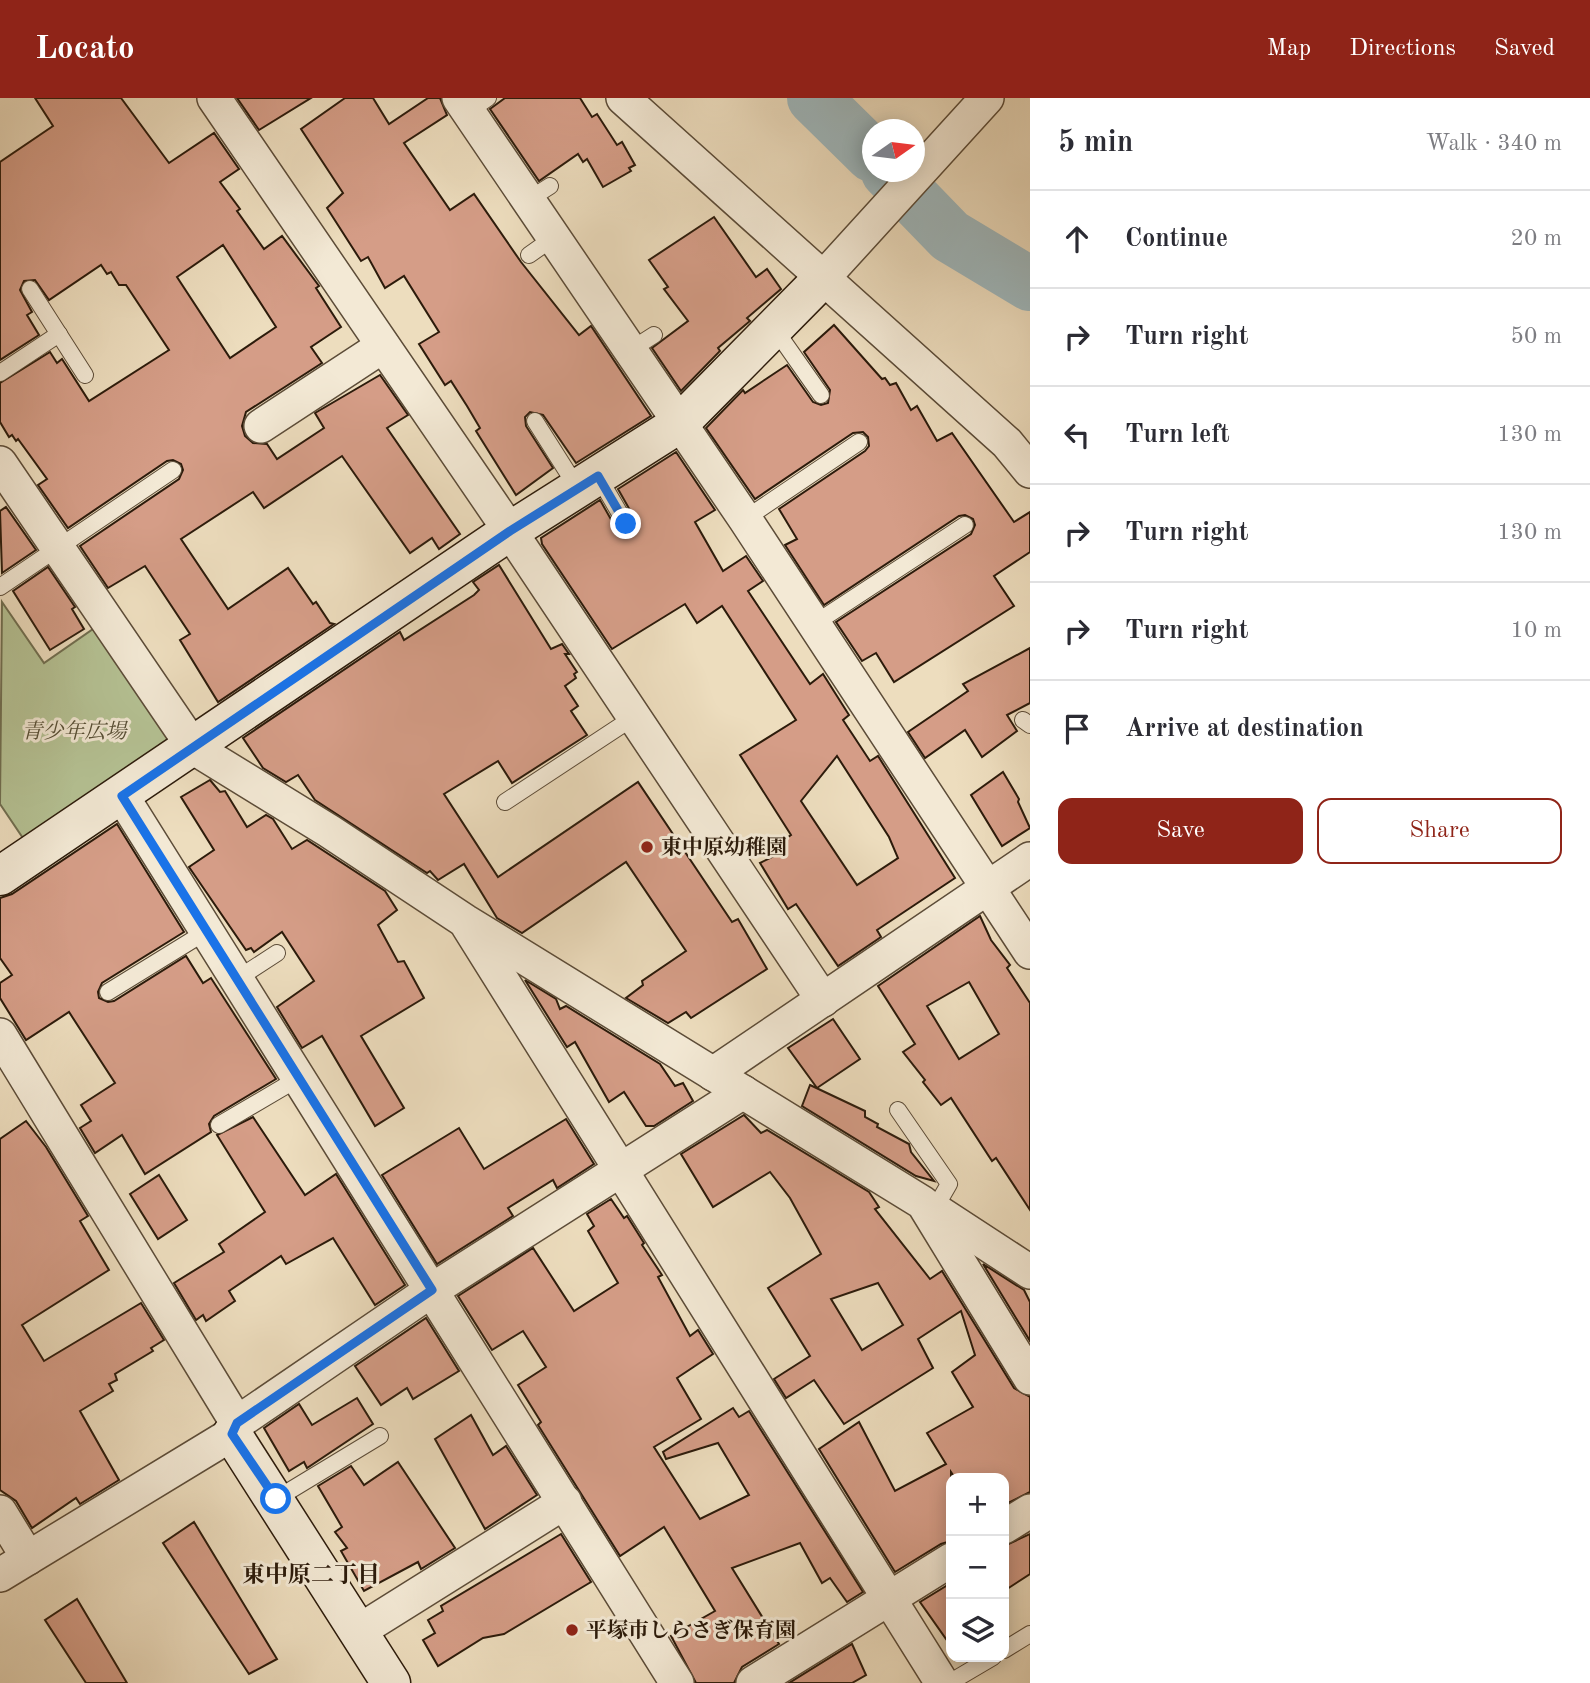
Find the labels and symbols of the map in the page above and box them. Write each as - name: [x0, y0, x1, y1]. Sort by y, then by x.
- north arrow: [862, 119, 925, 182]
- route end: [610, 508, 641, 539]
- park label: 青少年広場: [22, 720, 128, 743]
- place label: 東中原幼稚園: [661, 836, 787, 859]
- marker: 東中原幼稚園: [639, 839, 655, 855]
- route start: [260, 1483, 291, 1514]
- district label: 東中原二丁目: [242, 1562, 380, 1587]
- place label: 平塚市しらさぎ保育園: [586, 1619, 796, 1642]
- marker: 平塚市しらさぎ保育園: [564, 1622, 580, 1638]

